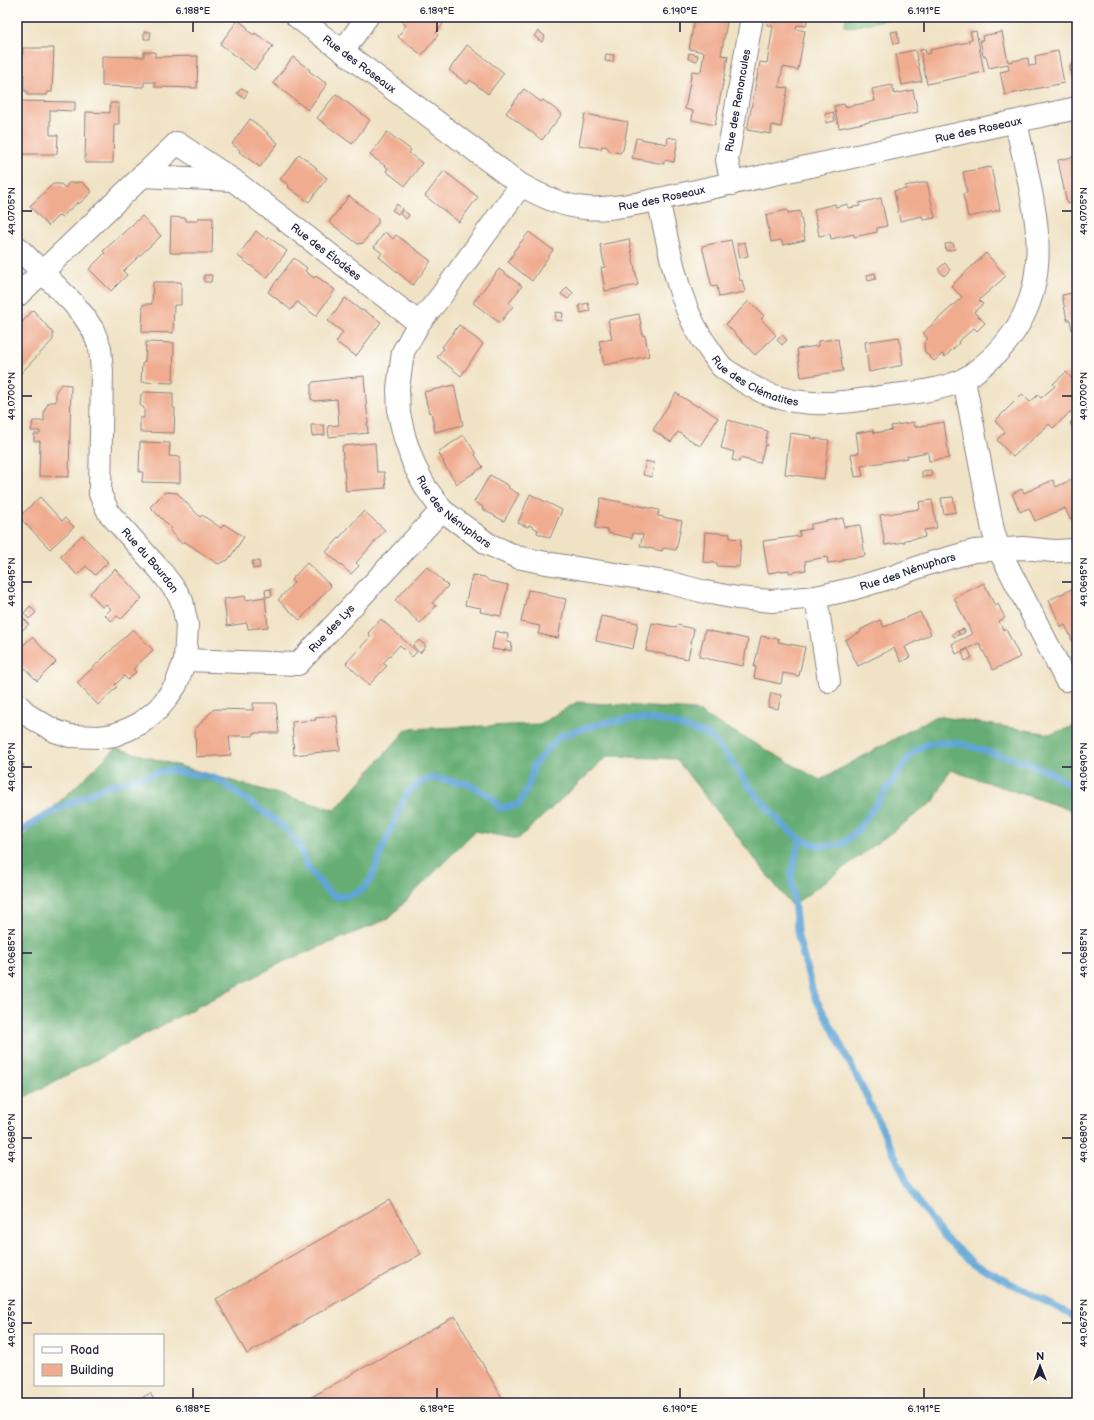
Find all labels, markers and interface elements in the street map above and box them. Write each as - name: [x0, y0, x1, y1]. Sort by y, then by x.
- text: 6.188°E: [176, 5, 211, 17]
- text: 6.189°E: [420, 5, 455, 17]
- text: 6.190°E: [663, 5, 698, 17]
- text: 6.191°E: [908, 5, 941, 17]
- street label: Rue des Roseaux: [320, 32, 399, 96]
- street label: Rue des Renoncules: [722, 47, 753, 153]
- street label: Rue des Roseaux: [934, 114, 1023, 145]
- street label: Rue des Roseaux: [617, 183, 706, 213]
- text: 49.0705°N: [6, 187, 18, 235]
- text: 49.0705°N: [1078, 187, 1090, 235]
- street label: Rue des Élodées: [288, 220, 364, 283]
- street label: Rue des Clématites: [709, 353, 800, 408]
- text: 49.0700°N: [6, 372, 18, 420]
- text: 49.0700°N: [1078, 372, 1090, 420]
- street label: Rue des Nénuphars: [414, 473, 494, 551]
- street label: Rue du Bourdon: [119, 525, 181, 595]
- street label: Rue des Nénuphars: [858, 550, 958, 593]
- text: 49.0695°N: [6, 557, 18, 607]
- text: 49.0695°N: [1078, 557, 1090, 607]
- street label: Rue des Lys: [306, 601, 357, 655]
- text: 49.0690°N: [6, 742, 18, 792]
- text: 49.0690°N: [1078, 742, 1090, 792]
- text: 49.0685°N: [6, 928, 18, 978]
- text: 49.0685°N: [1078, 928, 1090, 978]
- text: 49.0680°N: [6, 1113, 18, 1163]
- text: 49.0680°N: [1078, 1113, 1090, 1163]
- text: 49.0675°N: [6, 1299, 18, 1347]
- text: 49.0675°N: [1078, 1299, 1090, 1347]
- legend: [34, 1334, 164, 1386]
- text: Road: [70, 1343, 99, 1358]
- north arrow: [1020, 1346, 1060, 1386]
- text: N: [1036, 1350, 1044, 1363]
- text: Building: [70, 1363, 114, 1378]
- text: 6.188°E: [176, 1403, 211, 1415]
- text: 6.189°E: [420, 1403, 455, 1415]
- text: 6.190°E: [663, 1403, 698, 1415]
- text: 6.191°E: [908, 1403, 941, 1415]

